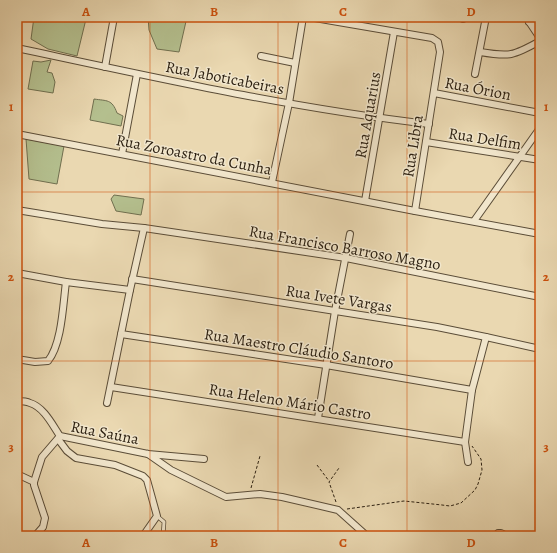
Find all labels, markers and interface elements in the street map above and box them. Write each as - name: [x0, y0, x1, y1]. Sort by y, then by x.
- text: A: [81, 3, 91, 20]
- text: B: [210, 3, 218, 20]
- text: C: [339, 3, 347, 20]
- text: D: [466, 3, 476, 20]
- street label: Rua Jaboticabeiras: [164, 56, 286, 100]
- street label: Rua Aquarius: [350, 70, 386, 160]
- street label: Rua Órion: [443, 72, 513, 106]
- text: 1: [9, 98, 14, 115]
- text: 1: [544, 98, 549, 115]
- street label: Rua Libra: [397, 113, 429, 179]
- street label: Rua Delfim: [447, 122, 523, 156]
- street label: Rua Zoroastro da Cunha: [114, 129, 274, 181]
- street label: Rua Francisco Barroso Magno: [247, 220, 442, 276]
- text: 2: [8, 268, 15, 285]
- text: 2: [543, 268, 550, 285]
- street label: Rua Ivete Vargas: [284, 280, 394, 318]
- street label: Rua Maestro Cláudio Santoro: [203, 323, 395, 375]
- street label: Rua Heleno Mário Castro: [207, 378, 373, 426]
- street label: Rua Saúna: [69, 416, 141, 450]
- text: 3: [8, 438, 14, 455]
- text: 3: [543, 438, 549, 455]
- text: A: [81, 534, 91, 551]
- text: B: [210, 534, 218, 551]
- text: C: [339, 534, 347, 551]
- text: D: [466, 534, 476, 551]

